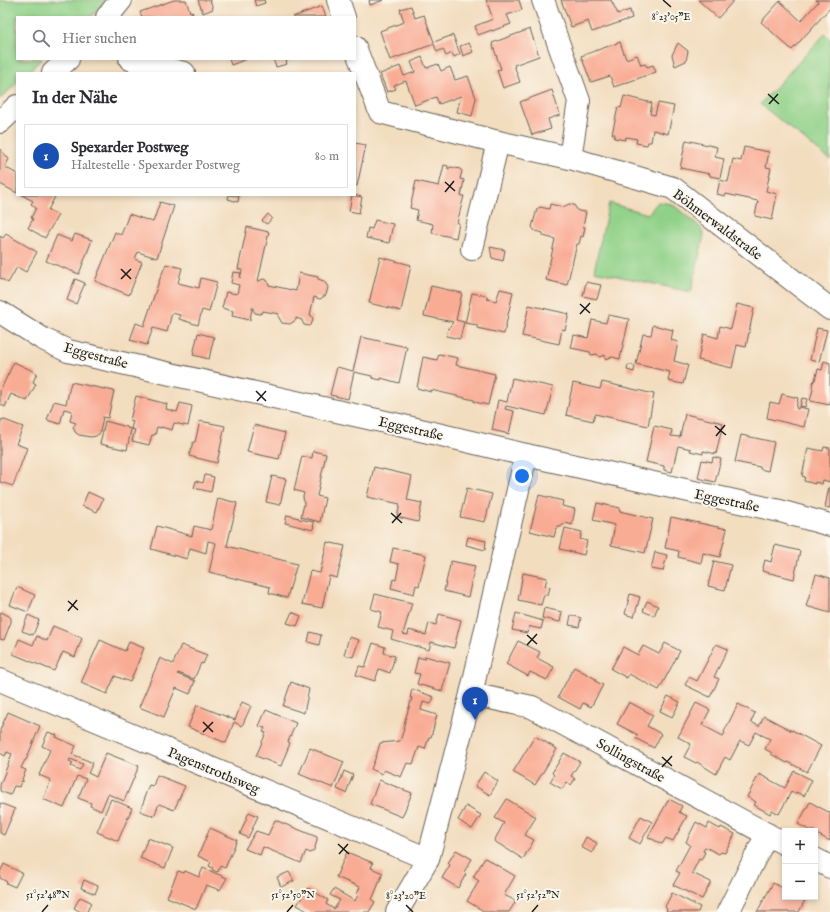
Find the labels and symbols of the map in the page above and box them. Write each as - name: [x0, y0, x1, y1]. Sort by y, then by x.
- text: 8°23'05"E: [652, 11, 690, 24]
- street label: Böhmerwaldstraße: [669, 185, 766, 265]
- street label: Eggestraße: [62, 339, 130, 373]
- street label: Eggestraße: [377, 413, 445, 445]
- your location: [512, 466, 532, 486]
- street label: Eggestraße: [693, 485, 761, 517]
- pin: 1: [462, 687, 488, 720]
- street label: Sollingstraße: [593, 735, 668, 787]
- street label: Pagenstrothsweg: [165, 743, 263, 799]
- text: 51°52'48"N: [26, 889, 70, 902]
- text: 51°52'50"N: [271, 889, 315, 902]
- text: 51°52'52"N: [516, 889, 560, 902]
- text: 8°23'20"E: [386, 890, 426, 903]

